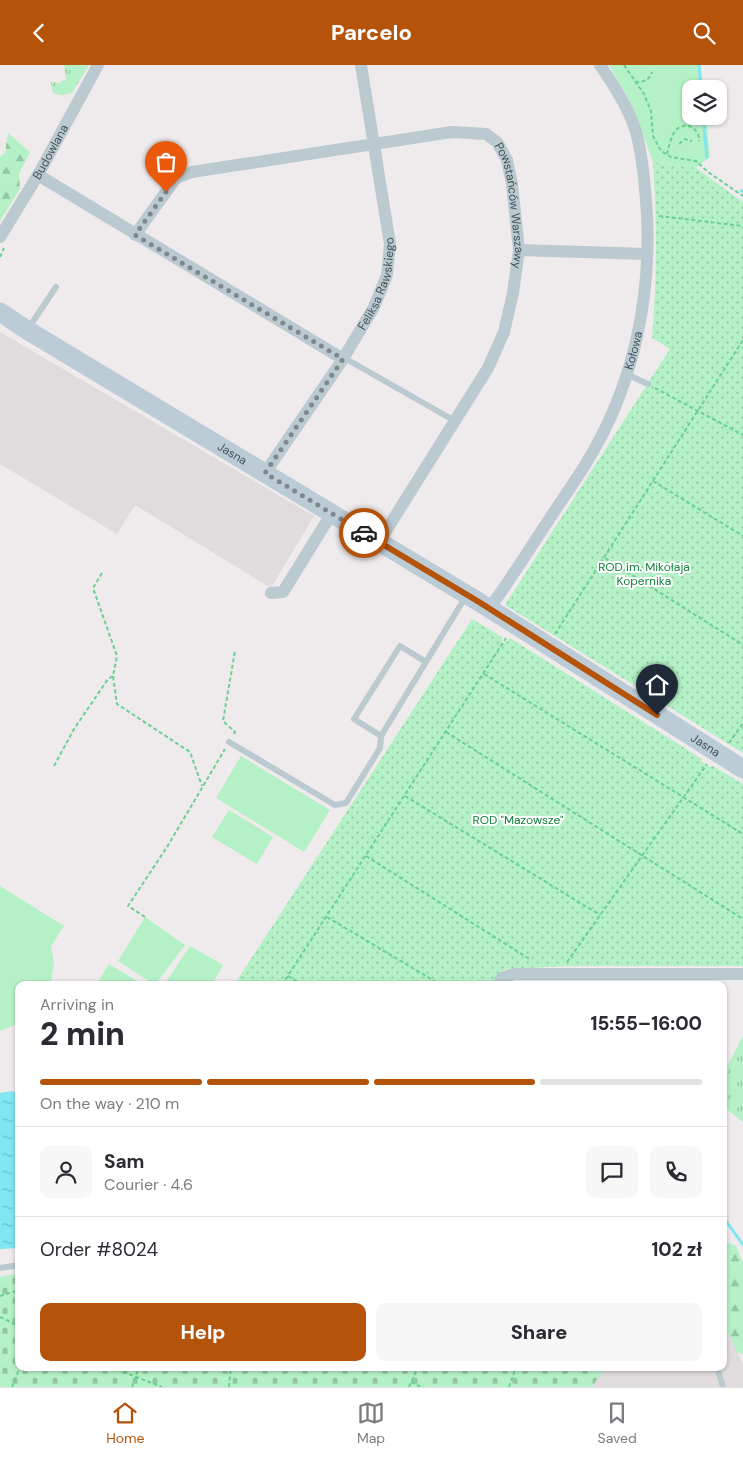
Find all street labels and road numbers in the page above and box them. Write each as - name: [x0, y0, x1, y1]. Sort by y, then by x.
- street label: Budowlana: [29, 122, 72, 183]
- street label: Powstańców Warszawy: [491, 140, 527, 270]
- street label: Feliksa Rawskiego: [354, 236, 398, 333]
- street label: Kołowa: [621, 330, 646, 372]
- street label: Jasna: [214, 438, 250, 469]
- street label: Jasna: [688, 730, 723, 761]

